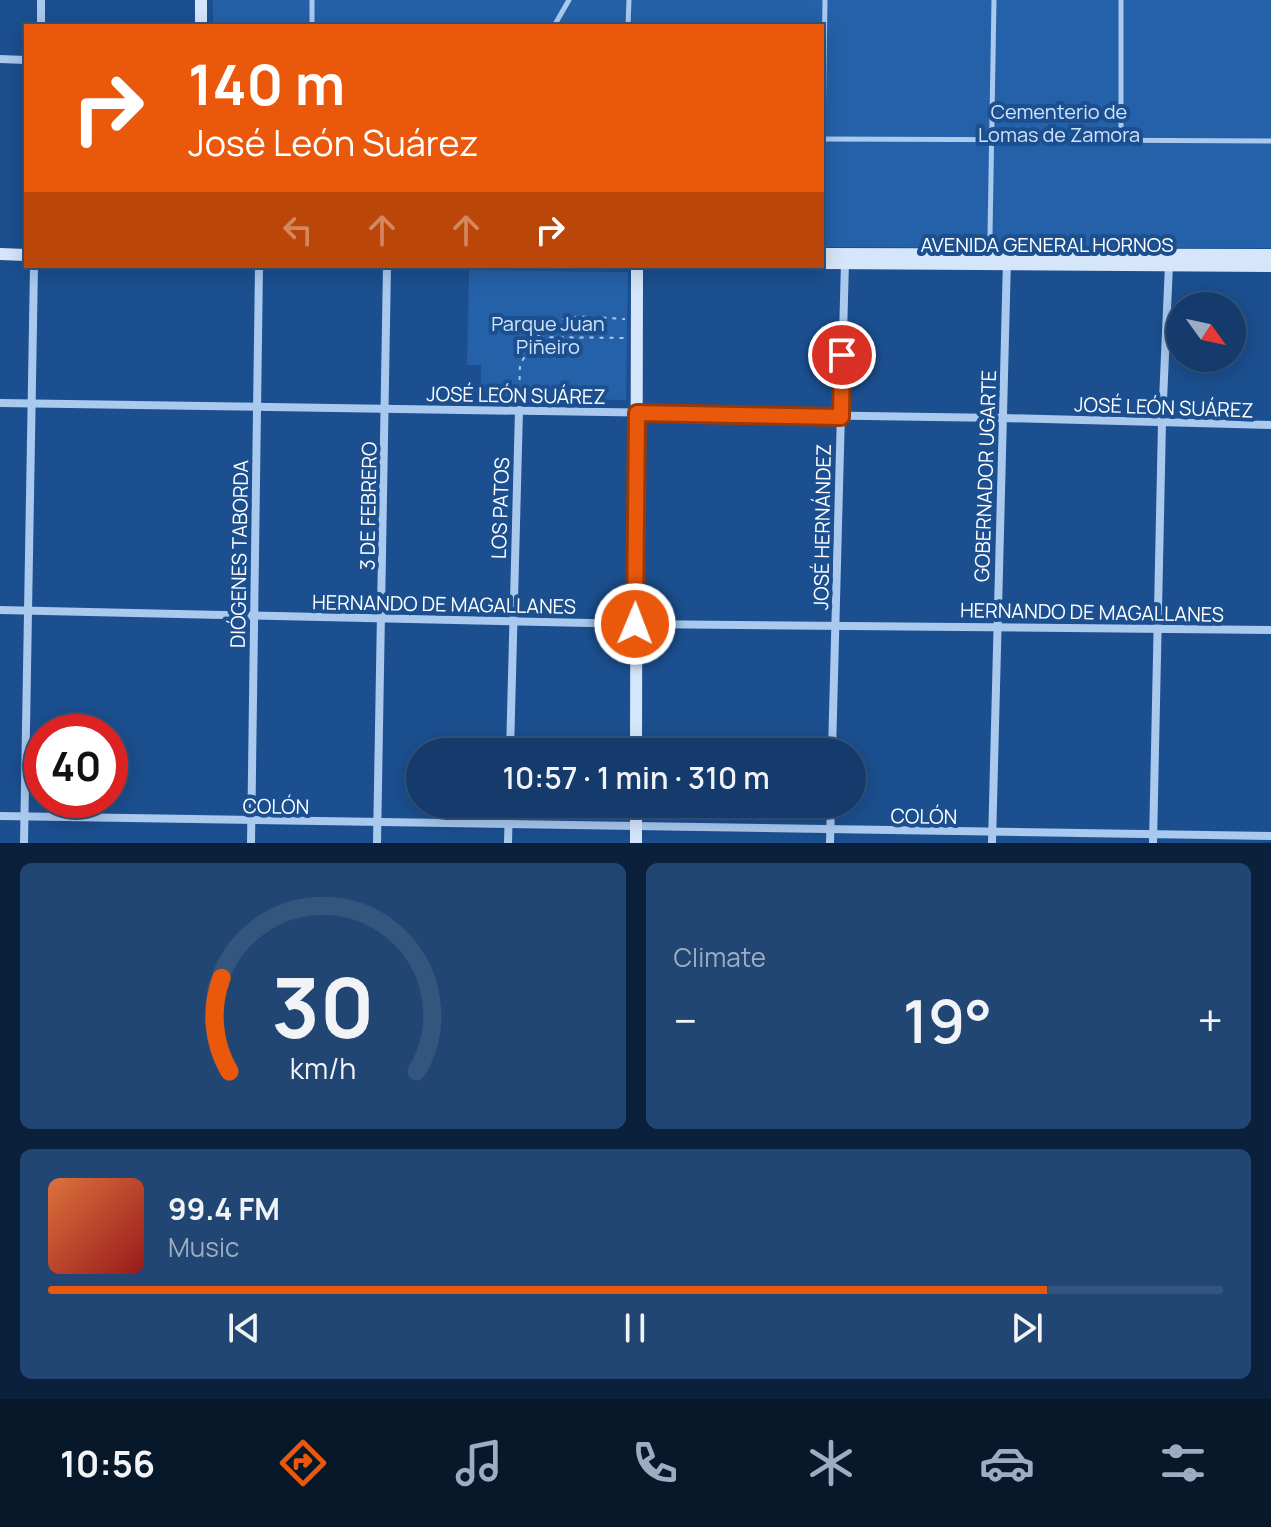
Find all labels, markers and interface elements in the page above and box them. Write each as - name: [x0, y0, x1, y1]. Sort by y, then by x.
- text: 140 m: [188, 45, 345, 122]
- icon: right: [56, 56, 160, 160]
- park label: Cementerio de Lomas de Zamora: [978, 98, 1140, 148]
- text: José León Suárez: [188, 118, 479, 167]
- icon: left: [276, 208, 320, 252]
- icon: ahead: [360, 208, 404, 252]
- icon: ahead: [444, 208, 488, 252]
- icon: right: [528, 208, 572, 252]
- street label: AVENIDA GENERAL HORNOS: [920, 231, 1174, 258]
- north arrow: [1166, 292, 1246, 372]
- map controls: [1166, 292, 1246, 372]
- park label: Parque Juan Piñeiro: [491, 310, 605, 360]
- pin: [808, 321, 876, 389]
- icon: arrive: [820, 333, 864, 377]
- street label: GOBERNADOR UGARTE: [968, 370, 1002, 582]
- street label: JOSÉ LEÓN SUÁREZ: [426, 380, 606, 410]
- street label: JOSÉ LEÓN SUÁREZ: [1074, 390, 1254, 424]
- street label: 3 DE FEBRERO: [353, 441, 383, 571]
- street label: JOSÉ HERNÁNDEZ: [807, 444, 837, 610]
- street label: LOS PATOS: [485, 457, 515, 559]
- street label: DIÓGENES TABORDA: [224, 459, 254, 648]
- position arrow: [593, 582, 677, 666]
- street label: HERNANDO DE MAGALLANES: [312, 588, 576, 620]
- street label: HERNANDO DE MAGALLANES: [960, 596, 1224, 628]
- speed limit sign: 40: [24, 714, 128, 818]
- text: 10:57 · 1 min · 310 m: [502, 757, 770, 798]
- street label: COLÓN: [242, 792, 310, 820]
- street label: COLÓN: [890, 802, 958, 830]
- text: Climate: [674, 939, 766, 975]
- text: 30: [271, 949, 374, 1063]
- text: 19°: [903, 979, 992, 1061]
- text: −: [674, 990, 697, 1050]
- text: +: [1198, 990, 1223, 1050]
- text: km/h: [290, 1049, 356, 1088]
- text: 99.4 FM: [168, 1188, 280, 1229]
- text: Music: [168, 1229, 239, 1265]
- icon: previous: [222, 1306, 266, 1350]
- icon: pause: [613, 1306, 657, 1350]
- icon: next: [1005, 1306, 1049, 1350]
- icon: directions: [275, 1435, 331, 1491]
- icon: music: [451, 1435, 507, 1491]
- icon: phone: [627, 1435, 683, 1491]
- icon: climate: [803, 1435, 859, 1491]
- icon: car: [979, 1435, 1035, 1491]
- icon: filters: [1155, 1435, 1211, 1491]
- text: 10:56: [60, 1439, 155, 1488]

